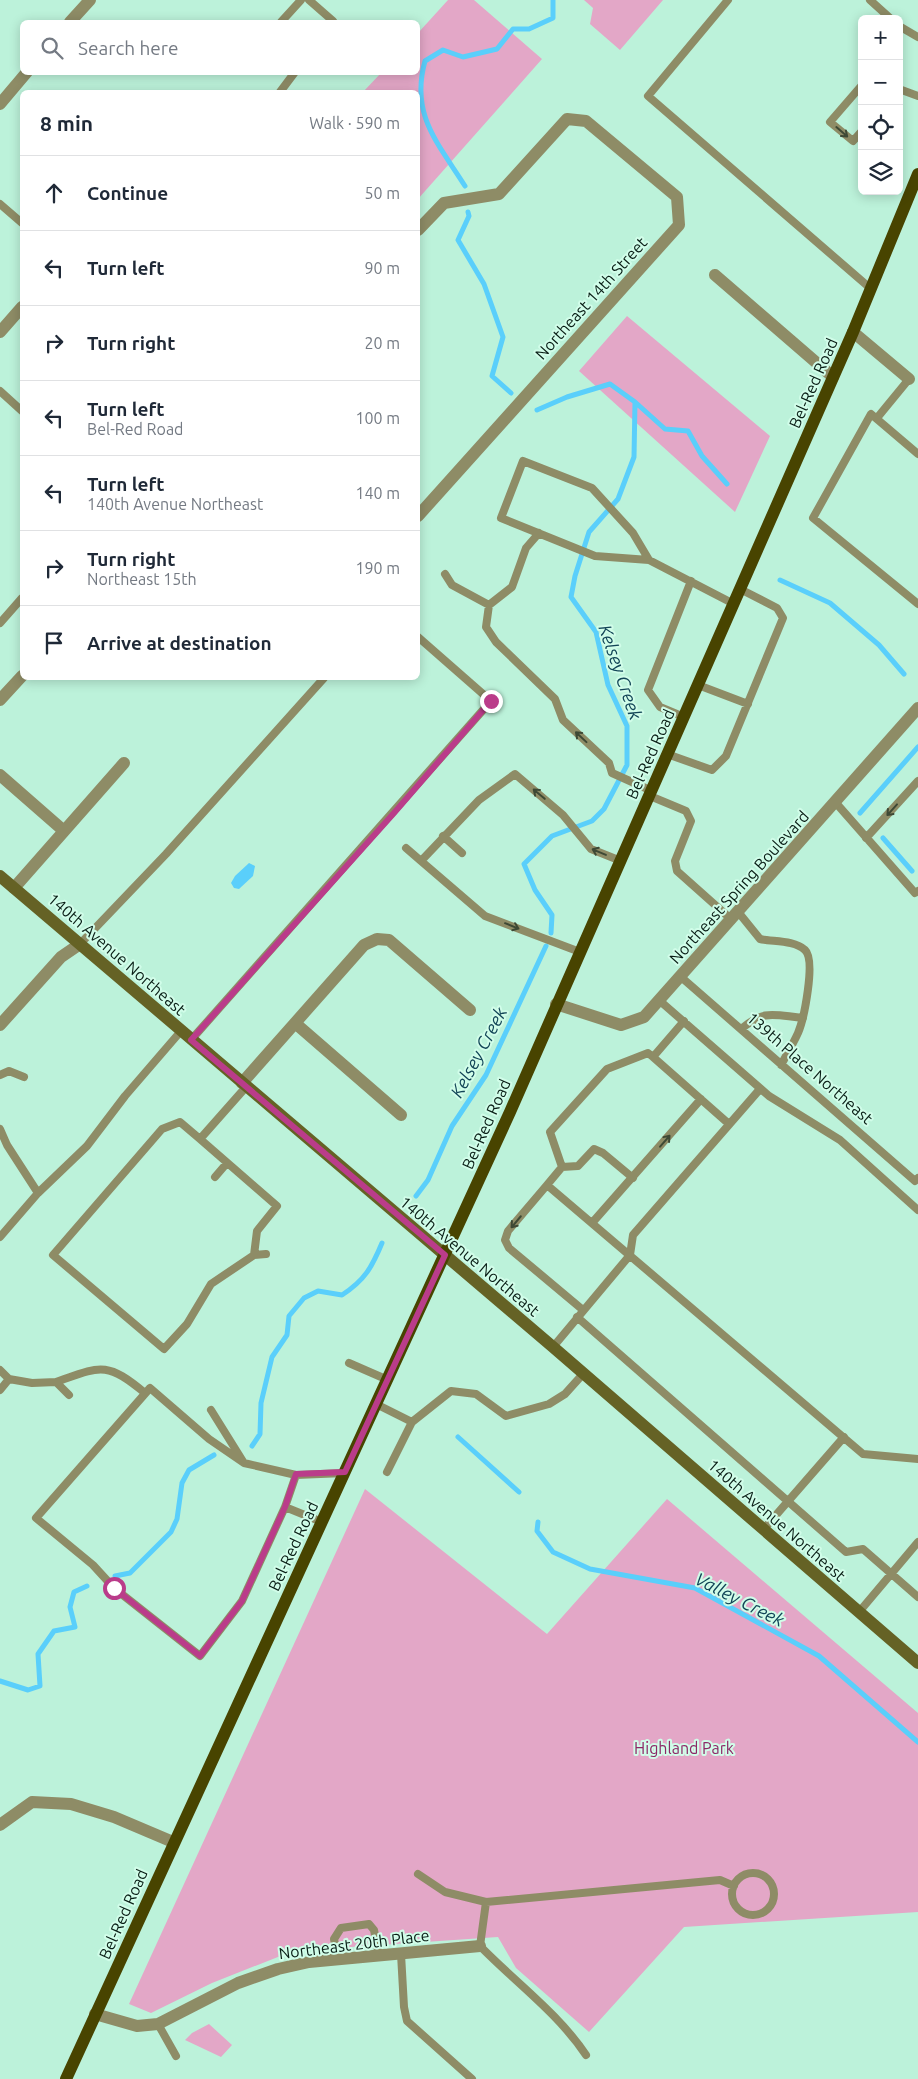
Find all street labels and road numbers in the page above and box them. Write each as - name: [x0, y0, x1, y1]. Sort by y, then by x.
- street label: Northeast 14th Street: [531, 233, 651, 363]
- street label: Bel-Red Road: [785, 335, 841, 431]
- street label: Bel-Red Road: [622, 706, 678, 802]
- street label: Northeast Spring Boulevard: [666, 807, 812, 967]
- street label: 140th Avenue Northeast: [45, 889, 190, 1019]
- street label: 139th Place Northeast: [743, 1009, 877, 1128]
- street label: Bel-Red Road: [458, 1076, 514, 1172]
- street label: 140th Avenue Northeast: [397, 1192, 544, 1320]
- street label: 140th Avenue Northeast: [705, 1455, 850, 1585]
- street label: Bel-Red Road: [264, 1498, 322, 1594]
- street label: Bel-Red Road: [95, 1866, 151, 1962]
- street label: Northeast 20th Place: [278, 1926, 430, 1962]

